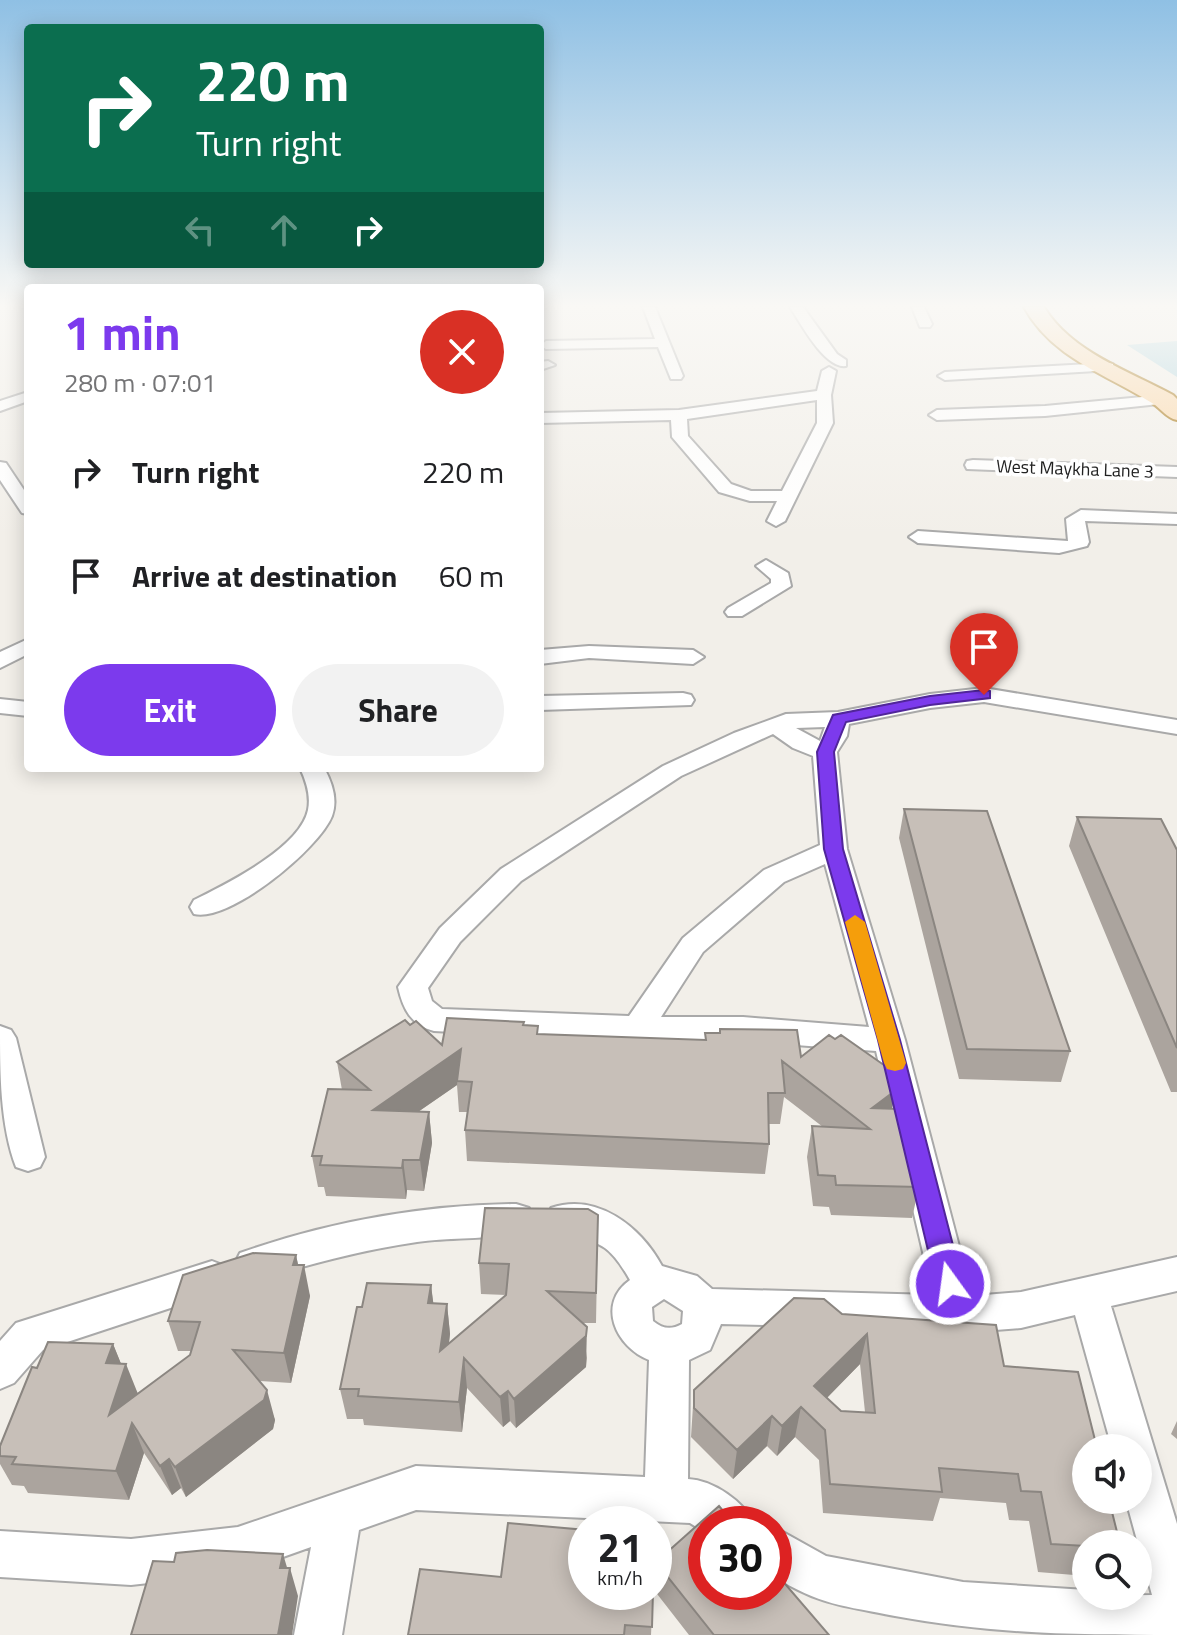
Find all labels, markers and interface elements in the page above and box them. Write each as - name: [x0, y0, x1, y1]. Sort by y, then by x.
- text: 220 m: [196, 38, 349, 123]
- icon: right: [64, 56, 168, 160]
- text: Turn right: [196, 115, 341, 170]
- icon: left: [178, 208, 222, 252]
- icon: ahead: [262, 208, 306, 252]
- icon: right: [346, 208, 390, 252]
- text: 1 min: [64, 296, 181, 369]
- button: close: [420, 310, 504, 394]
- text: 280 m · 07:01: [64, 363, 216, 402]
- text: Turn right: [132, 449, 260, 495]
- text: 220 m: [422, 449, 504, 495]
- icon: right: [64, 450, 108, 494]
- street label: West Maykha Lane 3: [996, 452, 1154, 485]
- text: Arrive at destination: [132, 553, 397, 599]
- text: 60 m: [439, 553, 504, 599]
- icon: arrive: [64, 554, 108, 598]
- pin: [950, 613, 1018, 695]
- icon: arrive: [962, 625, 1006, 669]
- button: Exit: [64, 664, 276, 756]
- button: Share: [292, 664, 504, 756]
- position arrow: [908, 1242, 992, 1326]
- map controls: [1072, 1434, 1152, 1610]
- button: sound: [1072, 1434, 1152, 1514]
- speed limit sign: 30: [688, 1506, 792, 1610]
- text: 21: [598, 1517, 642, 1578]
- button: search: [1072, 1530, 1152, 1610]
- text: km/h: [597, 1562, 643, 1593]

